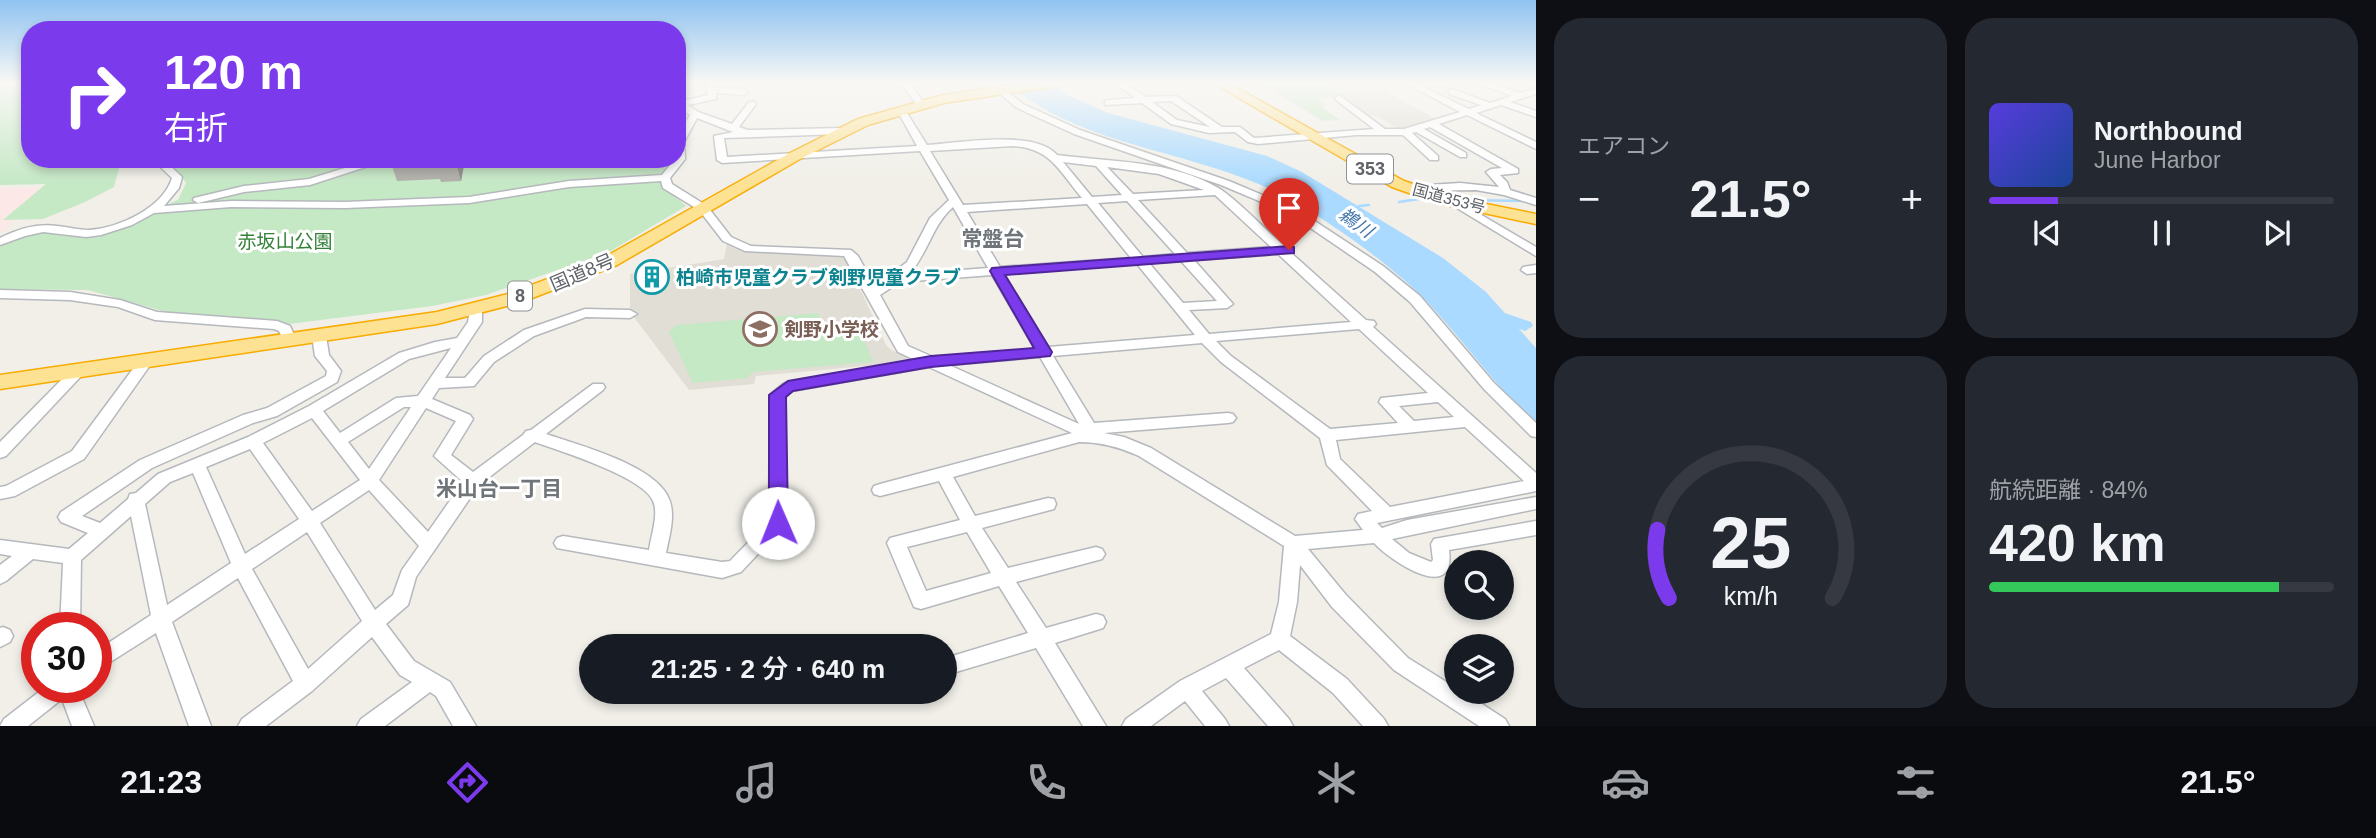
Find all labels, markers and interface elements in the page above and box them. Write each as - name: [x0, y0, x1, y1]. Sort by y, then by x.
- text: 120 m: [164, 45, 303, 99]
- icon: right: [49, 49, 140, 140]
- text: 右折: [164, 110, 228, 146]
- text: Northbound: [2094, 116, 2243, 146]
- text: エアコン: [1578, 133, 1670, 159]
- text: June Harbor: [2094, 147, 2221, 173]
- road number: 353: [1347, 154, 1393, 184]
- text: 21.5°: [1689, 170, 1812, 228]
- pin: [1259, 178, 1319, 250]
- text: −: [1578, 178, 1600, 220]
- text: +: [1901, 178, 1923, 220]
- street label: 国道353号: [1411, 181, 1487, 216]
- icon: arrive: [1270, 189, 1308, 227]
- water label: 鵜川: [1336, 204, 1378, 243]
- icon: previous: [2028, 214, 2066, 252]
- icon: pause: [2143, 214, 2181, 252]
- icon: next: [2258, 214, 2296, 252]
- district label: 常盤台: [962, 227, 1025, 250]
- park label: 赤坂山公園: [237, 231, 333, 252]
- street label: 国道8号: [547, 250, 617, 295]
- building icon: 柏崎市児童クラブ剣野児童クラブ: [633, 258, 671, 296]
- place label: 柏崎市児童クラブ剣野児童クラブ: [676, 267, 961, 288]
- road number: 8: [508, 282, 532, 310]
- school or university icon: 剣野小学校: [741, 310, 779, 348]
- place label: 剣野小学校: [784, 319, 879, 340]
- district label: 米山台一丁目: [436, 477, 562, 500]
- text: 航続距離 · 84%: [1989, 477, 2147, 503]
- position arrow: [741, 486, 815, 560]
- text: 25: [1710, 502, 1791, 583]
- text: 420 km: [1989, 514, 2165, 572]
- map controls: [1444, 550, 1514, 704]
- button: search: [1444, 550, 1514, 620]
- text: km/h: [1723, 582, 1778, 610]
- speed limit sign: 30: [21, 612, 112, 703]
- button: layers: [1444, 634, 1514, 704]
- text: 21:25 · 2 分 · 640 m: [651, 654, 885, 684]
- icon: directions: [443, 758, 492, 807]
- icon: music: [732, 758, 781, 807]
- icon: phone: [1022, 758, 1071, 807]
- icon: climate: [1312, 758, 1361, 807]
- icon: car: [1601, 758, 1650, 807]
- icon: filters: [1891, 758, 1940, 807]
- text: 21:23: [120, 764, 202, 800]
- text: 21.5°: [2181, 764, 2256, 800]

